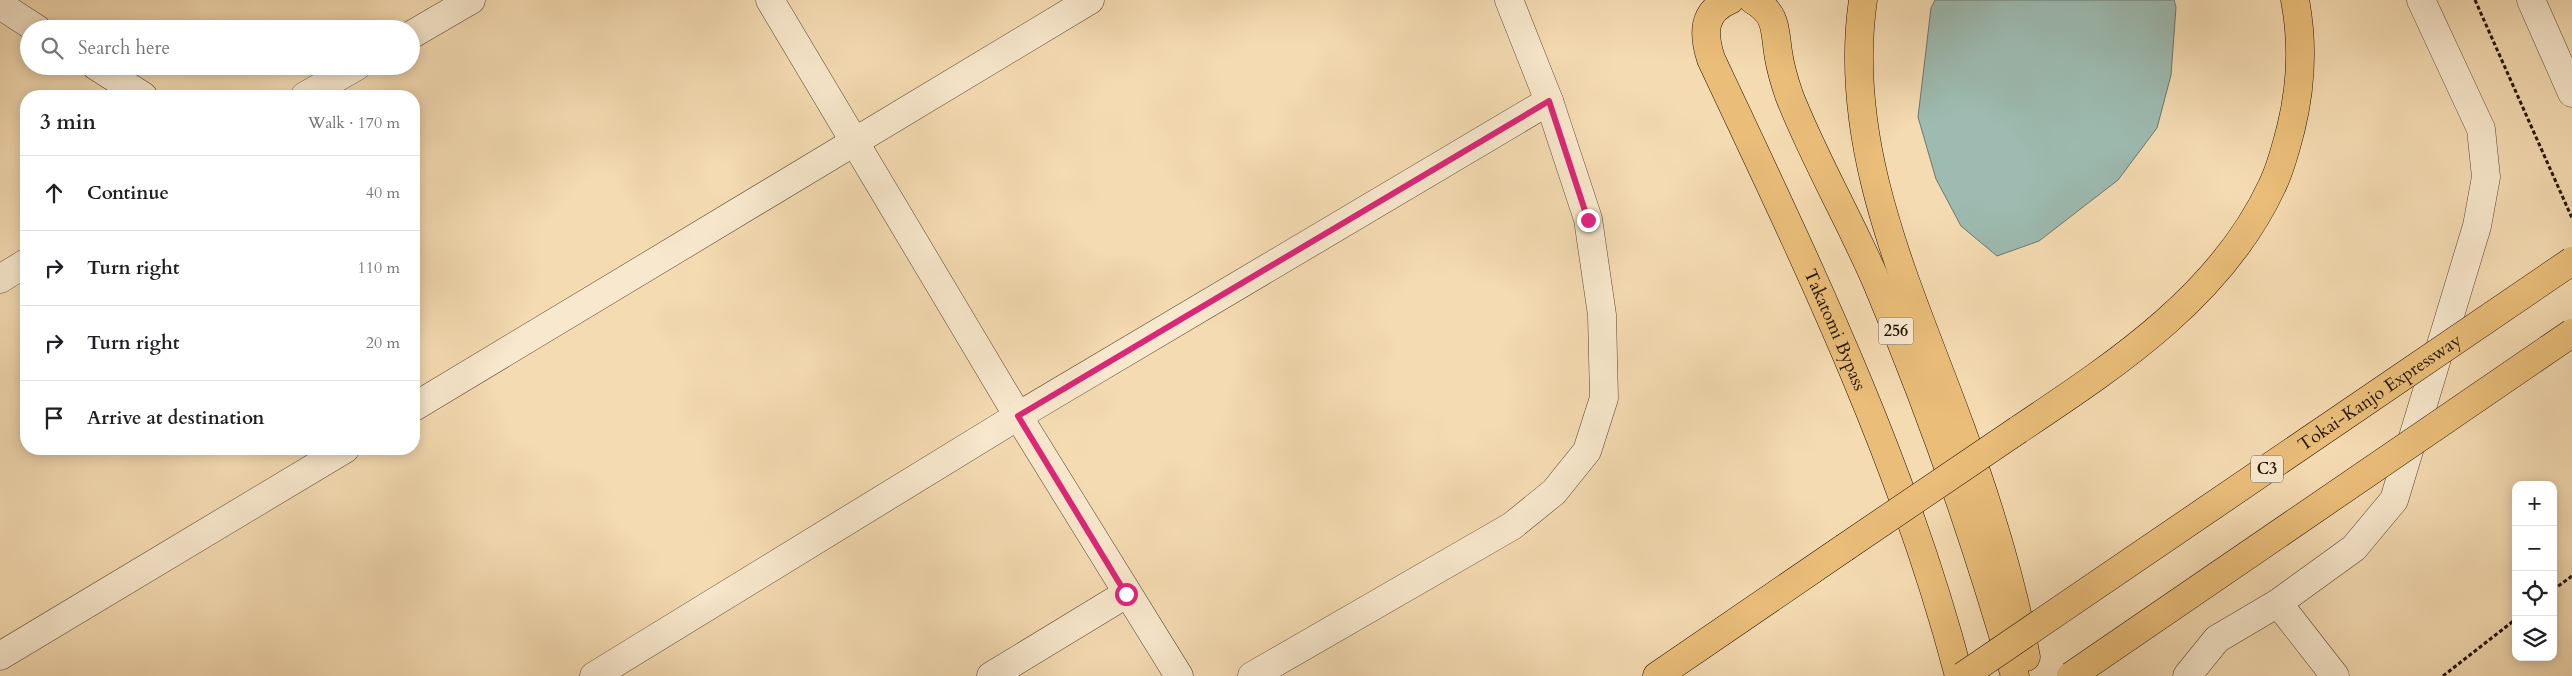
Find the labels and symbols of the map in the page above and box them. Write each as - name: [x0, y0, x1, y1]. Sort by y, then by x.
- route end: [1577, 209, 1600, 232]
- street label: Takatomi Bypass: [1798, 265, 1873, 394]
- road number: 256: [1878, 318, 1914, 344]
- street label: Tokai-Kanjo Expressway: [2293, 327, 2467, 457]
- road number: C3: [2251, 456, 2283, 482]
- route start: [1115, 583, 1138, 606]

